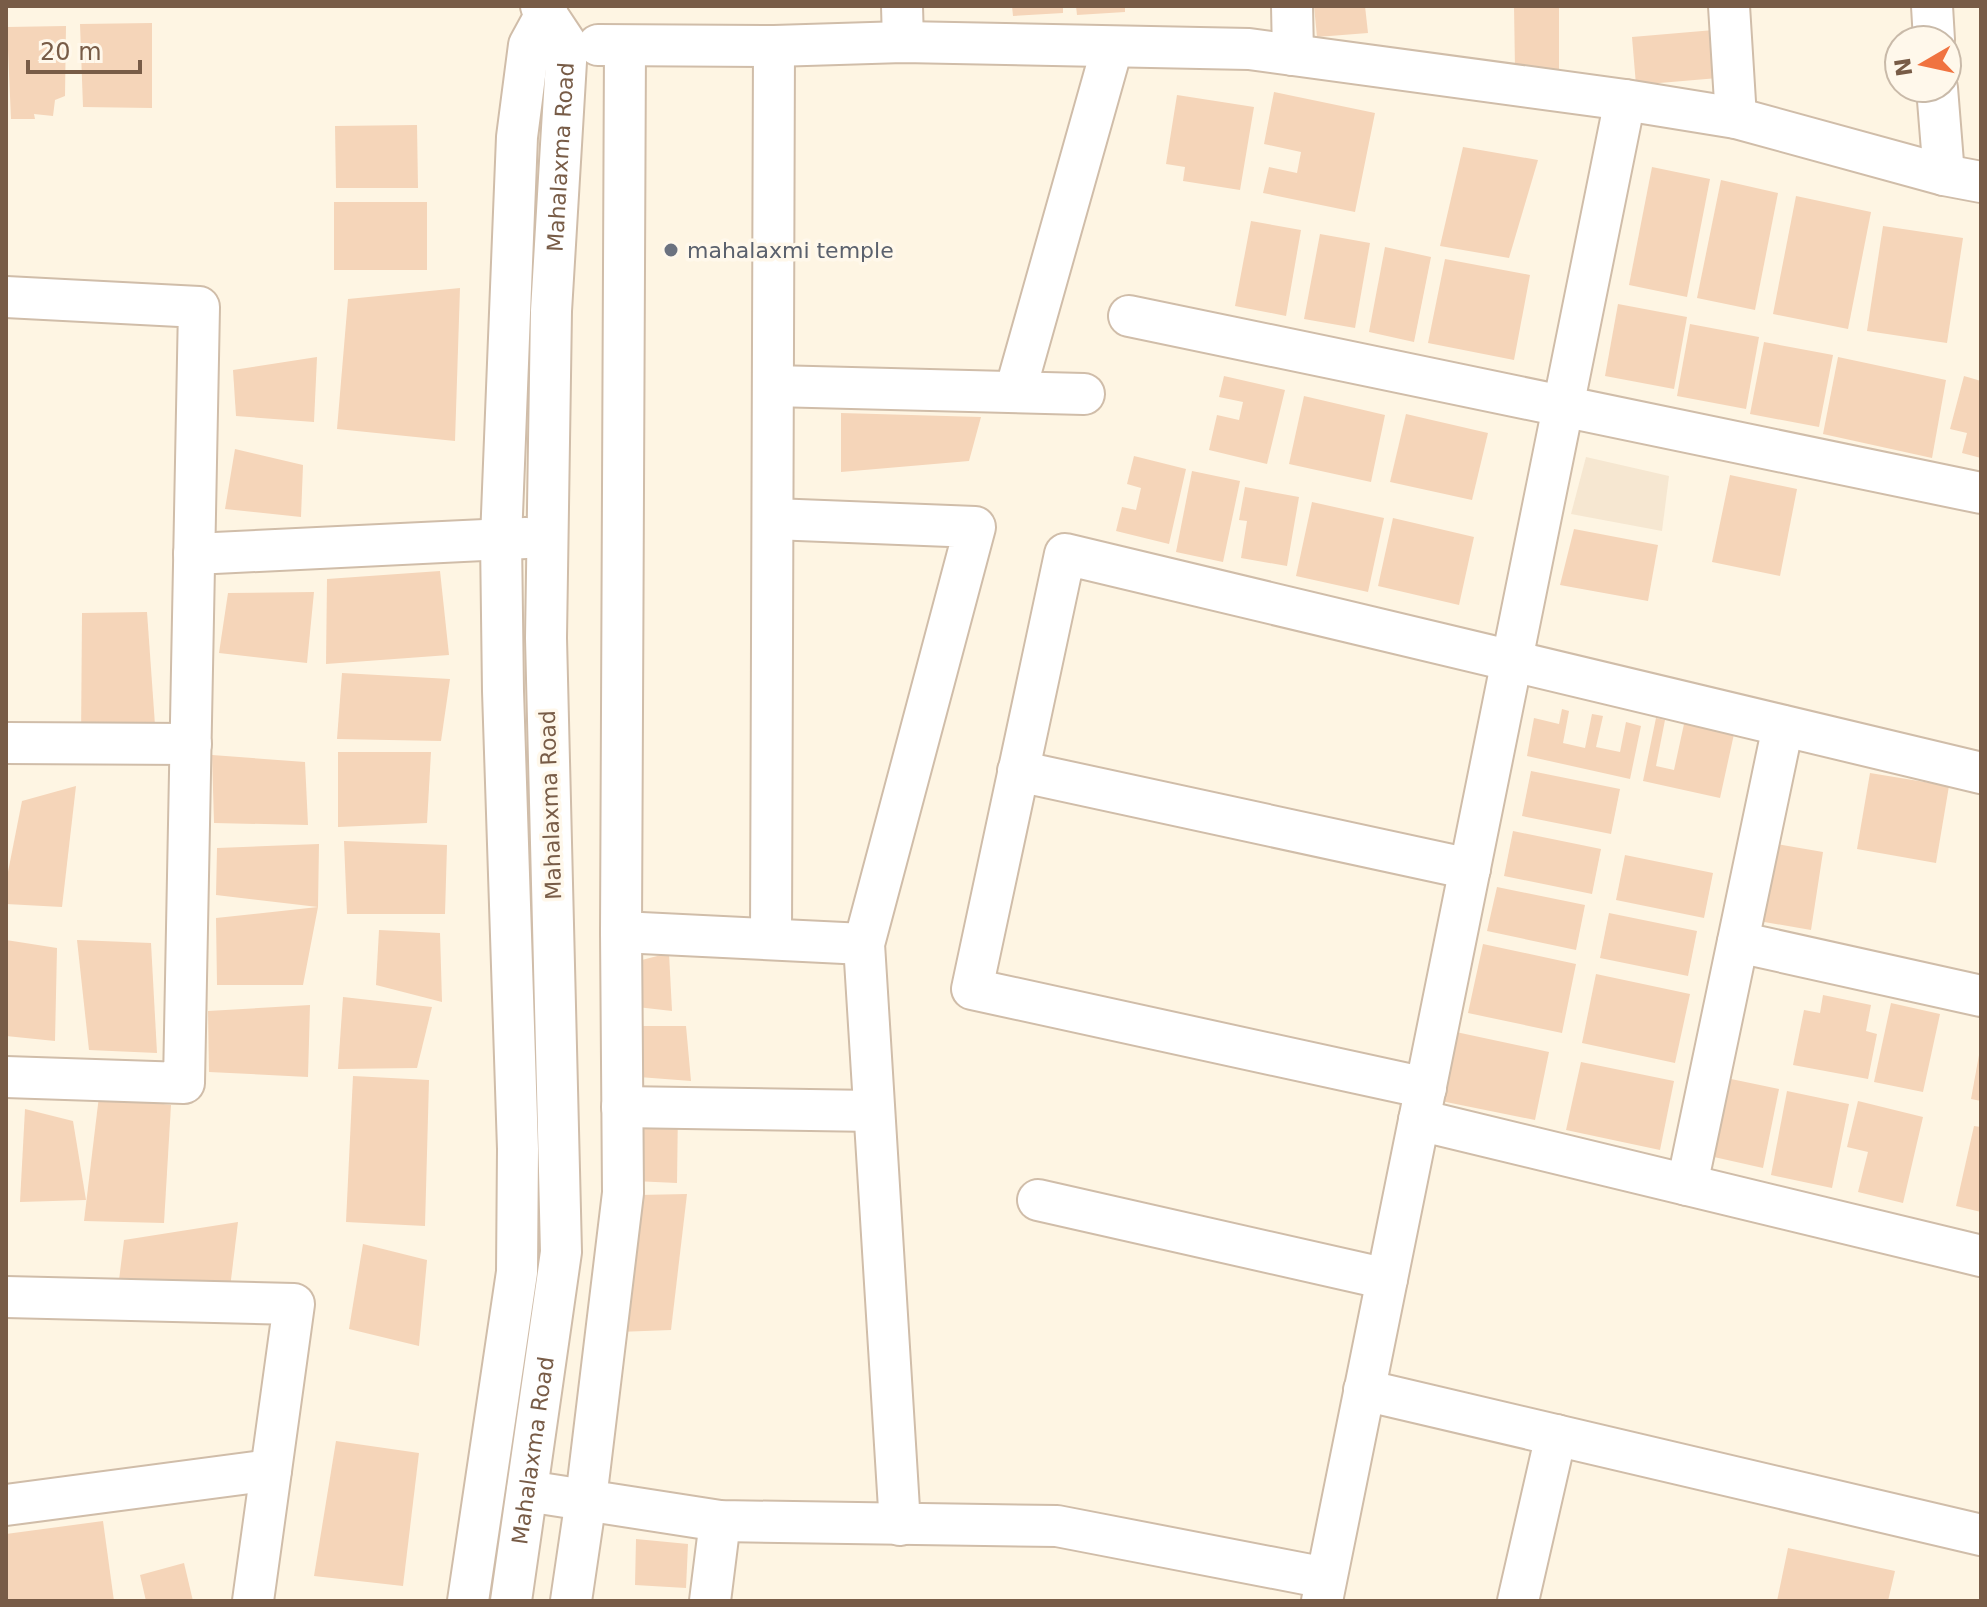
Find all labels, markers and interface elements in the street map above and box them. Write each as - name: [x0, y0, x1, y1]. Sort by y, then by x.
- scale bar: [28, 24, 140, 74]
- north arrow: [1883, 24, 1963, 104]
- text: 20 m: [40, 38, 102, 66]
- text: N: [1890, 56, 1918, 78]
- street label: Mahalaxma Road: [543, 62, 579, 253]
- place label: mahalaxmi temple: [687, 238, 894, 263]
- marker: mahalaxmi temple: [662, 241, 680, 259]
- street label: Mahalaxma Road: [535, 710, 566, 900]
- street label: Mahalaxma Road: [507, 1355, 559, 1546]

